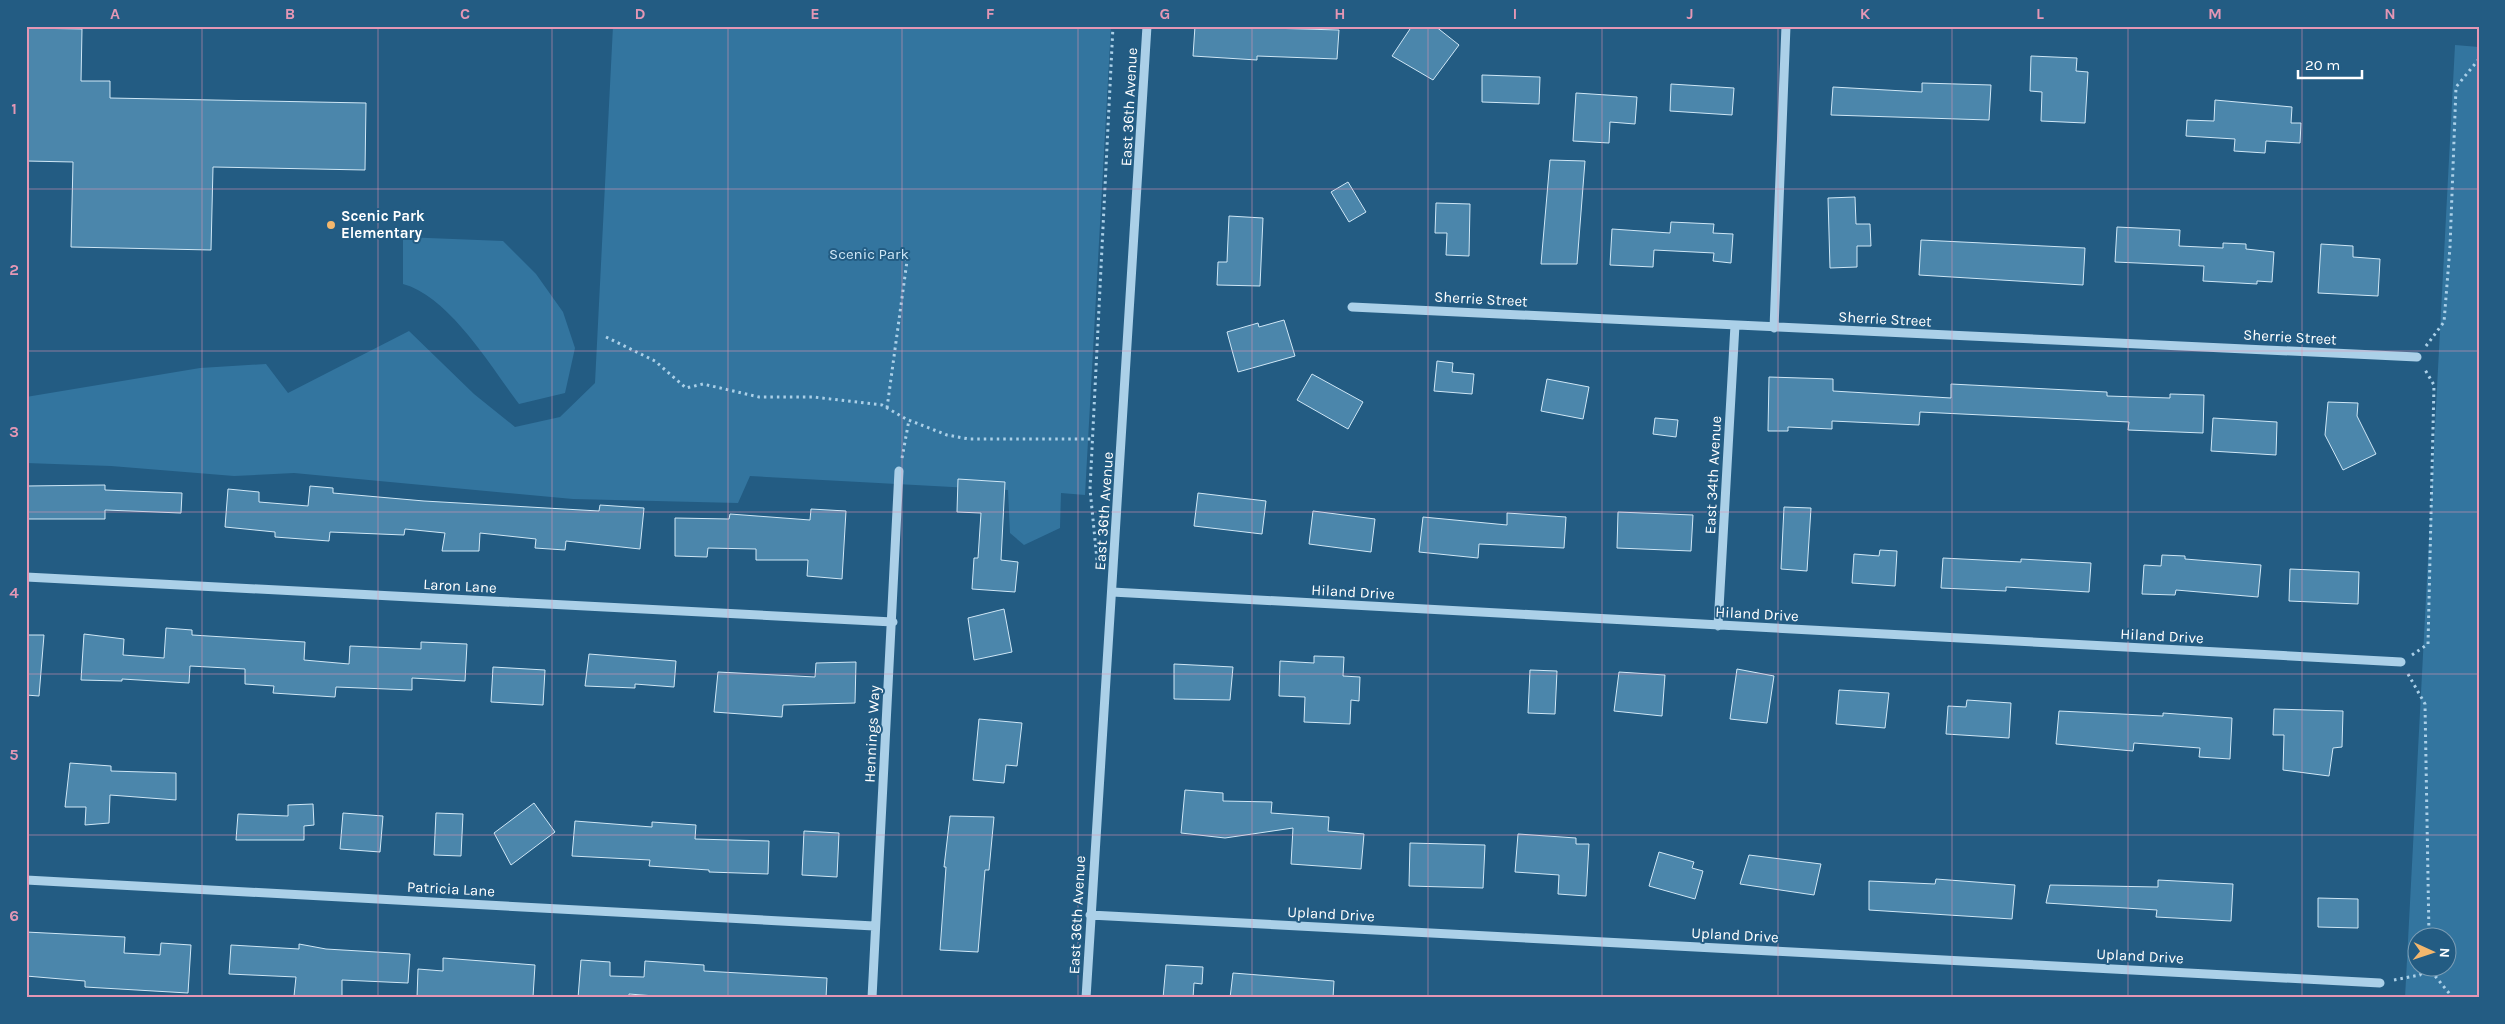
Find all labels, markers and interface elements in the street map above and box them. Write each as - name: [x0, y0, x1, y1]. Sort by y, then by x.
- text: A: [110, 4, 120, 23]
- text: B: [285, 4, 295, 23]
- text: C: [460, 4, 470, 23]
- text: D: [635, 4, 646, 23]
- text: E: [810, 4, 820, 23]
- text: F: [986, 4, 995, 23]
- text: G: [1160, 4, 1170, 23]
- text: H: [1334, 4, 1346, 23]
- text: I: [1513, 4, 1517, 23]
- text: J: [1686, 4, 1694, 23]
- text: K: [1860, 4, 1871, 23]
- text: L: [2036, 4, 2044, 23]
- text: M: [2208, 4, 2222, 23]
- text: N: [2384, 4, 2396, 23]
- street label: East 36th Avenue: [1117, 47, 1141, 167]
- scale bar: [2298, 48, 2361, 80]
- text: 20 m: [2305, 56, 2340, 74]
- text: 1: [11, 99, 17, 118]
- place label: Scenic Park Elementary: [341, 207, 425, 242]
- marker: Scenic Park Elementary: [325, 219, 337, 231]
- park label: Scenic Park: [829, 245, 909, 263]
- text: 2: [9, 260, 19, 279]
- street label: Sherrie Street: [1434, 288, 1529, 310]
- street label: Sherrie Street: [1838, 308, 1933, 330]
- street label: Sherrie Street: [2243, 326, 2338, 348]
- street label: East 34th Avenue: [1701, 415, 1725, 535]
- text: 3: [9, 422, 19, 441]
- street label: East 36th Avenue: [1091, 451, 1117, 571]
- street label: Laron Lane: [423, 575, 497, 597]
- street label: Hiland Drive: [1311, 581, 1395, 603]
- text: 4: [9, 583, 19, 602]
- street label: Hiland Drive: [1715, 603, 1799, 625]
- street label: Hiland Drive: [2120, 625, 2204, 647]
- street label: Hennings Way: [860, 685, 884, 783]
- text: 5: [9, 745, 19, 764]
- street label: East 36th Avenue: [1065, 855, 1089, 975]
- street label: Patricia Lane: [407, 878, 495, 900]
- street label: Upland Drive: [1287, 903, 1375, 925]
- text: 6: [9, 906, 19, 925]
- street label: Upland Drive: [1691, 924, 1779, 946]
- north arrow: [2408, 926, 2458, 976]
- street label: Upland Drive: [2096, 945, 2184, 967]
- text: N: [2436, 947, 2453, 958]

